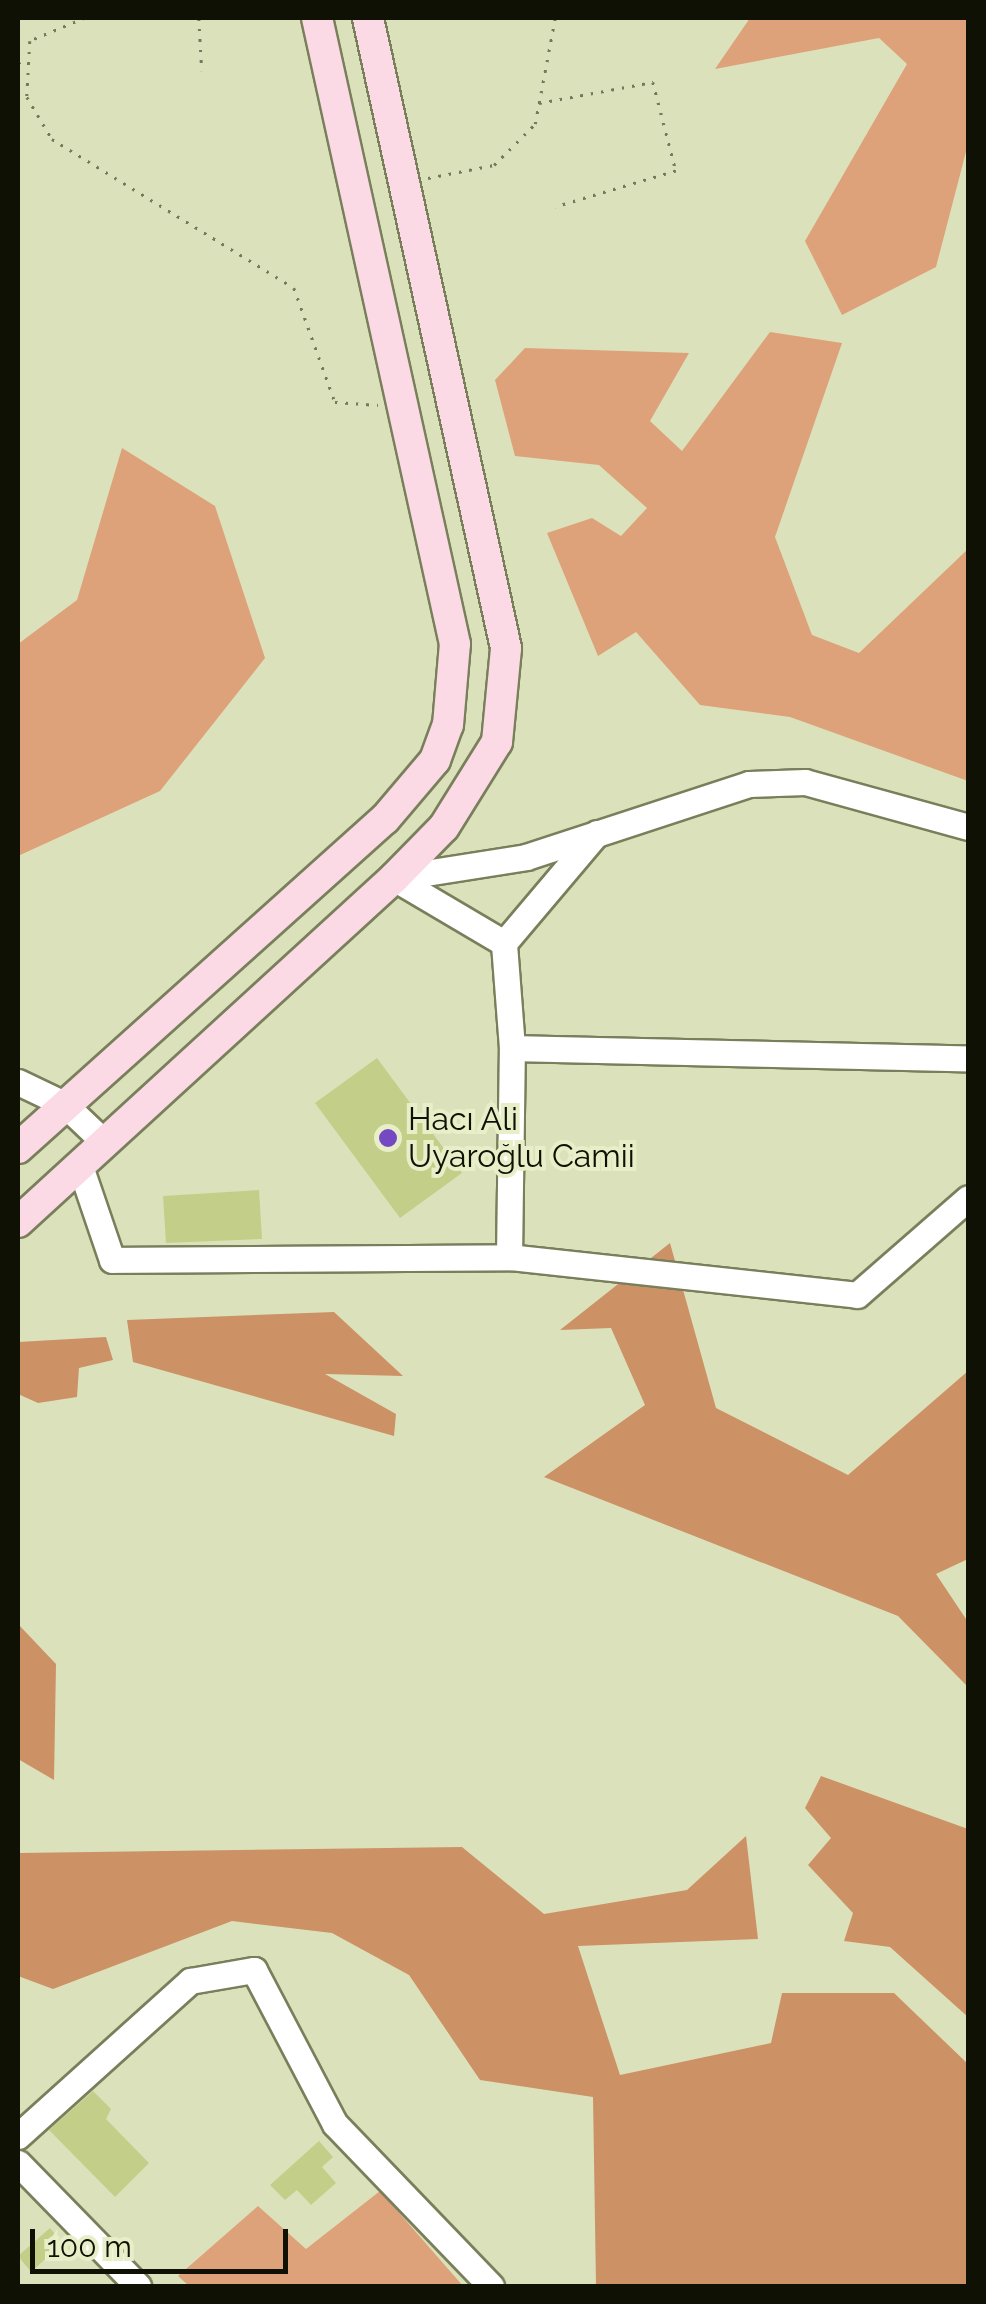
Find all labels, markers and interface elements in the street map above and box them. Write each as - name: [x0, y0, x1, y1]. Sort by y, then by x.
- place label: Hacı Ali Uyaroğlu Camii: [408, 1101, 635, 1176]
- marker: Hacı Ali Uyaroğlu Camii: [377, 1127, 399, 1149]
- scale bar: [35, 2209, 292, 2271]
- text: 100 m: [47, 2229, 132, 2264]

